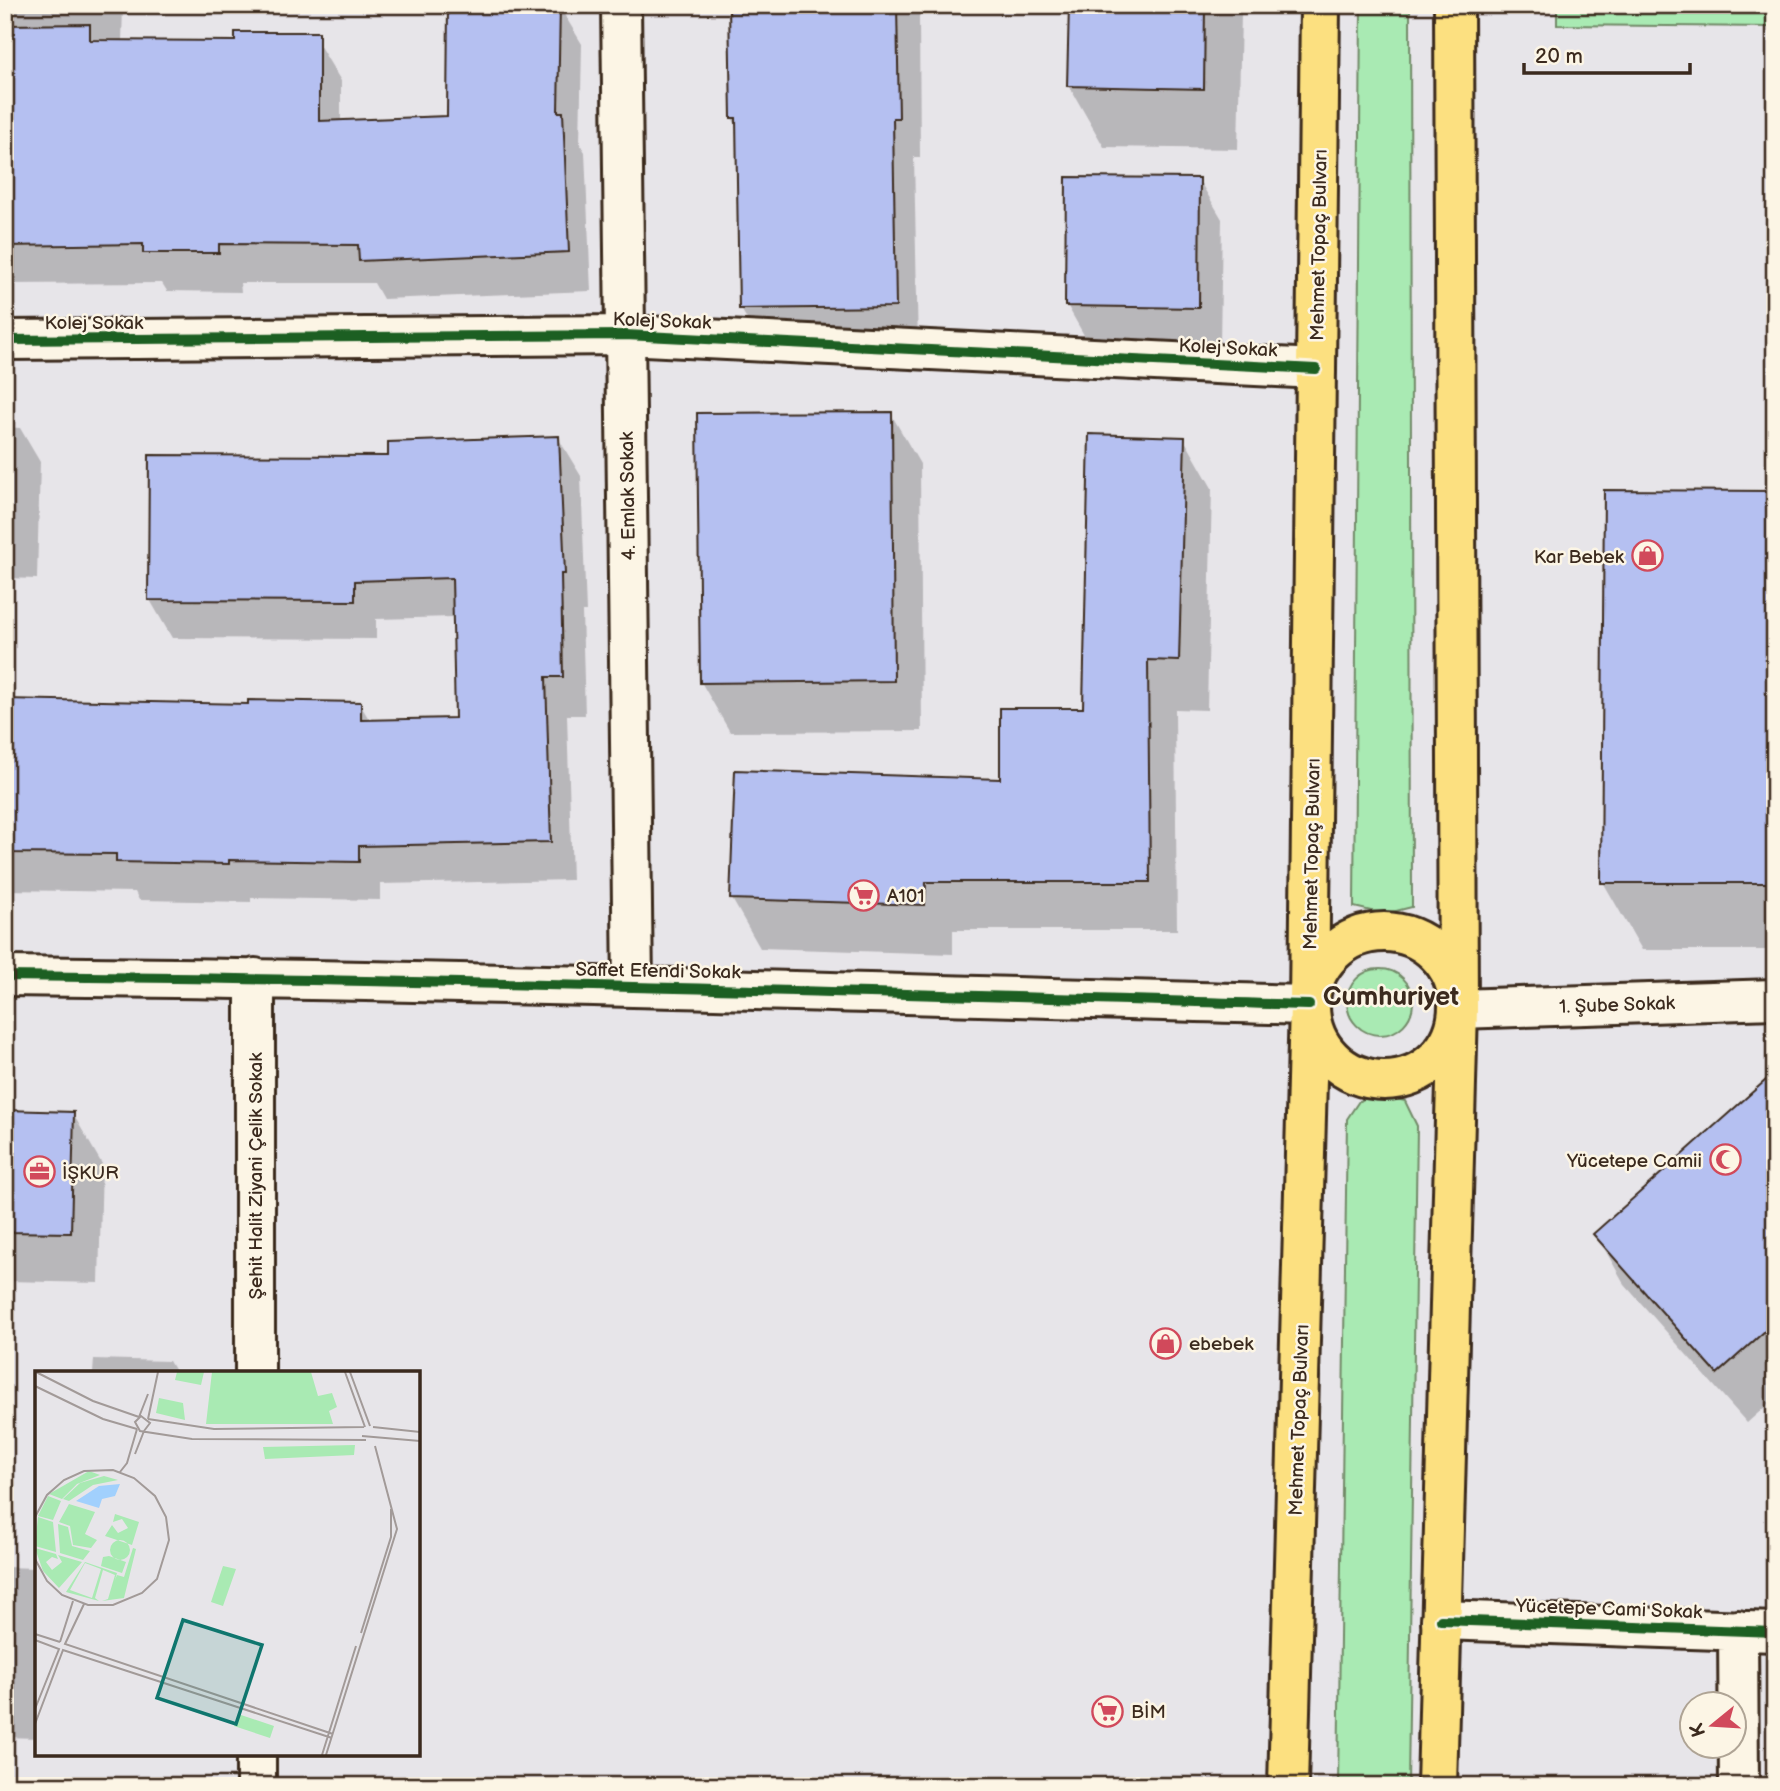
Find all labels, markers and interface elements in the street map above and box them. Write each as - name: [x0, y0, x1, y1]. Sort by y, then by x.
- scale bar: [1524, 32, 1691, 76]
- text: 20 m: [1535, 44, 1583, 69]
- street label: Mehmet Topaç Bulvarı: [1306, 149, 1333, 341]
- street label: Kolej Sokak: [612, 308, 712, 335]
- street label: Kolej Sokak: [45, 312, 144, 335]
- street label: Kolej Sokak: [1178, 334, 1279, 363]
- street label: 4. Emlak Sokak: [616, 431, 641, 561]
- shop icon: Kar Bebek: [1630, 539, 1664, 573]
- place label: Kar Bebek: [1534, 546, 1625, 569]
- street label: Mehmet Topaç Bulvarı: [1299, 758, 1326, 950]
- supermarket icon: A101: [847, 878, 881, 912]
- place label: A101: [887, 885, 925, 908]
- street label: Saffet Efendi Sokak: [575, 959, 741, 984]
- district label: Cumhuriyet: [1323, 982, 1459, 1013]
- street label: 1. Şube Sokak: [1559, 992, 1676, 1019]
- street label: Şehit Halit Ziyani Çelik Sokak: [245, 1052, 268, 1300]
- mosque icon: Yücetepe Camii: [1708, 1143, 1742, 1177]
- place label: Yücetepe Camii: [1566, 1150, 1702, 1173]
- office icon: İŞKUR: [22, 1155, 56, 1189]
- place label: İŞKUR: [62, 1162, 119, 1185]
- street label: Mehmet Topaç Bulvarı: [1285, 1324, 1314, 1516]
- shop icon: ebebek: [1149, 1326, 1183, 1360]
- place label: ebebek: [1189, 1333, 1254, 1356]
- inset map: [35, 1371, 420, 1756]
- street label: Yücetepe Cami Sokak: [1514, 1595, 1703, 1624]
- north arrow: [1678, 1690, 1748, 1760]
- supermarket icon: BİM: [1091, 1694, 1125, 1728]
- place label: BİM: [1131, 1701, 1166, 1724]
- text: K: [1685, 1720, 1711, 1739]

